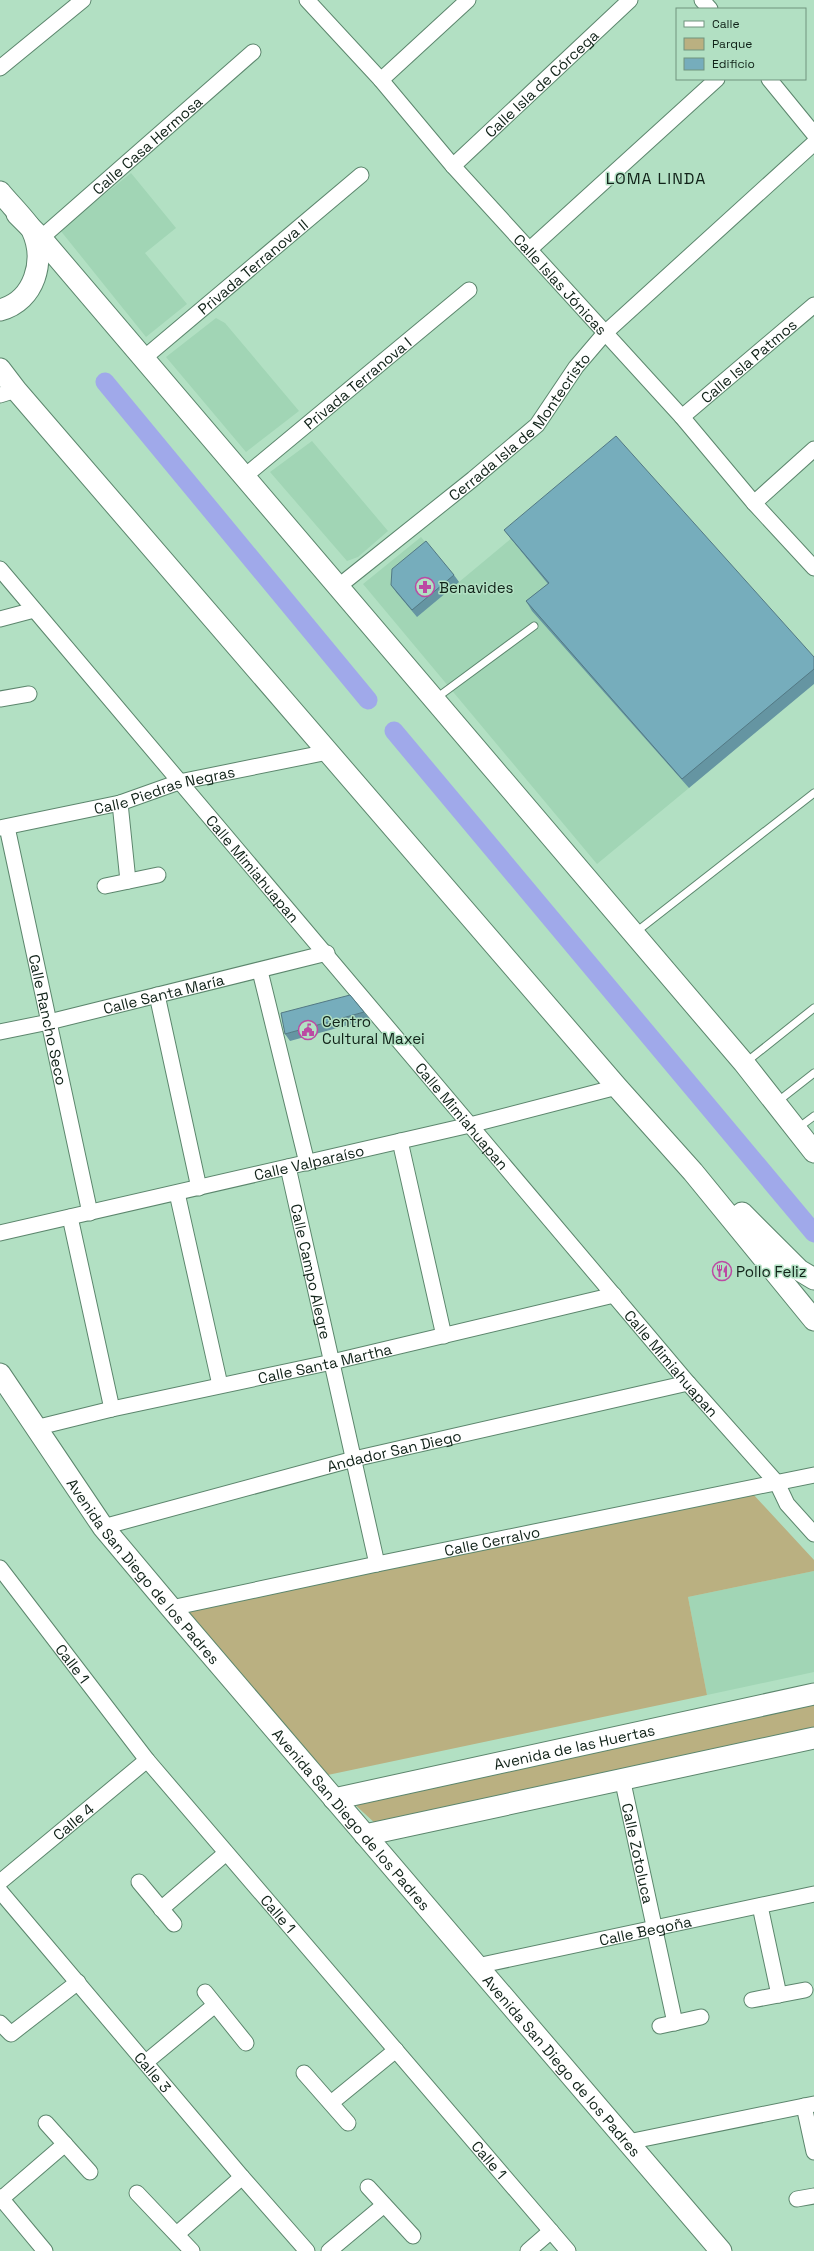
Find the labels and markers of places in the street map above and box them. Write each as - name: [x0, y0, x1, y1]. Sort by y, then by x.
- pharmacy icon: Benavides: [414, 576, 436, 598]
- place label: Benavides: [439, 578, 514, 597]
- place label: Centro Cultural Maxei: [322, 1012, 425, 1048]
- public building icon: Centro Cultural Maxei: [297, 1019, 319, 1041]
- restaurant icon: Pollo Feliz: [711, 1260, 733, 1282]
- place label: Pollo Feliz: [736, 1262, 807, 1281]

